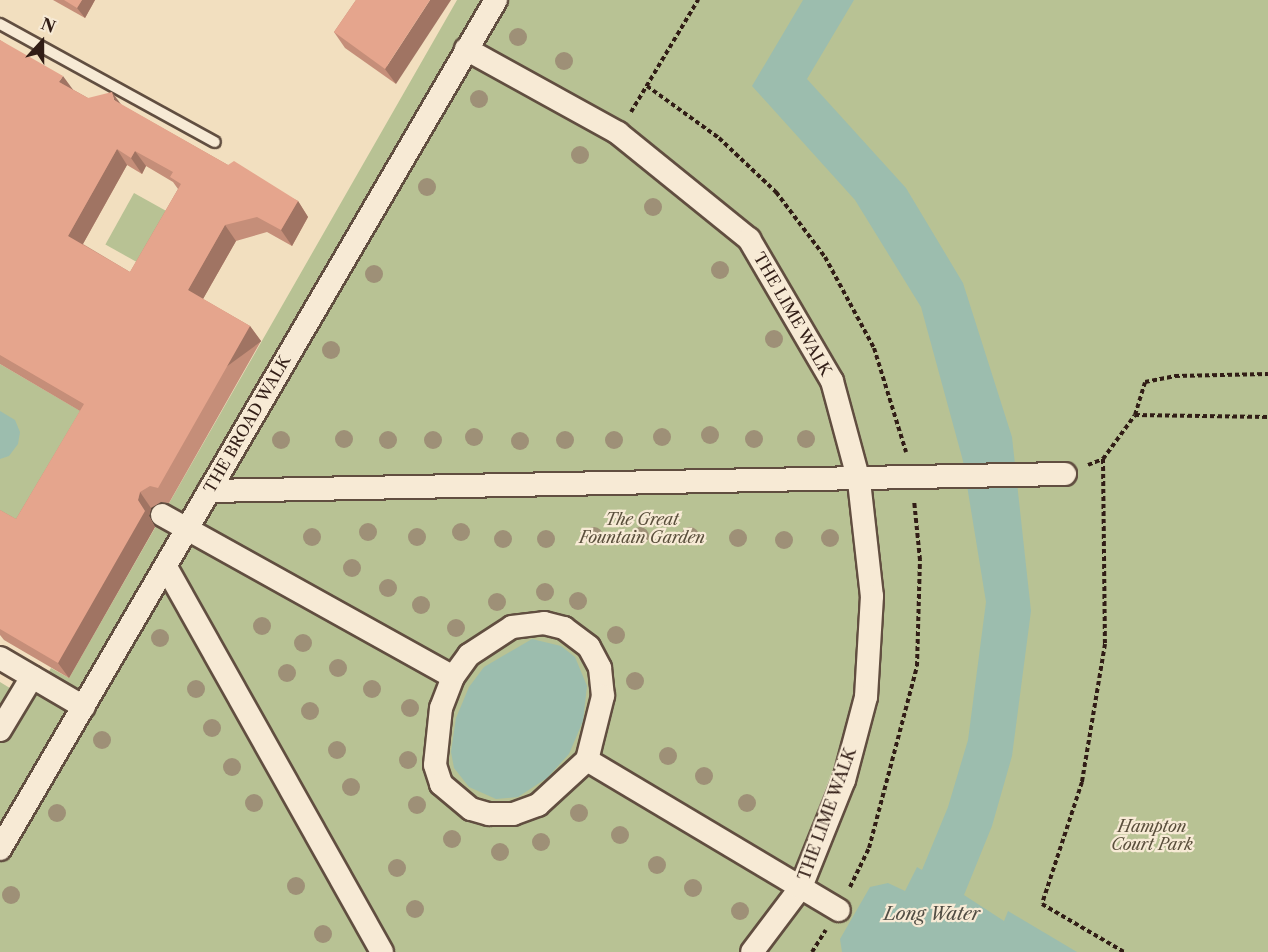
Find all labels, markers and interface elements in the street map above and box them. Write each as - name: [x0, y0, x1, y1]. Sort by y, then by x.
- north arrow: [12, 12, 72, 72]
- text: N: [38, 13, 59, 37]
- street label: THE LIME WALK: [750, 249, 836, 379]
- street label: THE BROAD WALK: [200, 351, 294, 497]
- park label: The Great Fountain Garden: [579, 509, 705, 547]
- street label: THE LIME WALK: [794, 745, 860, 883]
- park label: Hampton Court Park: [1111, 816, 1193, 854]
- water label: Long Water: [884, 903, 980, 925]

